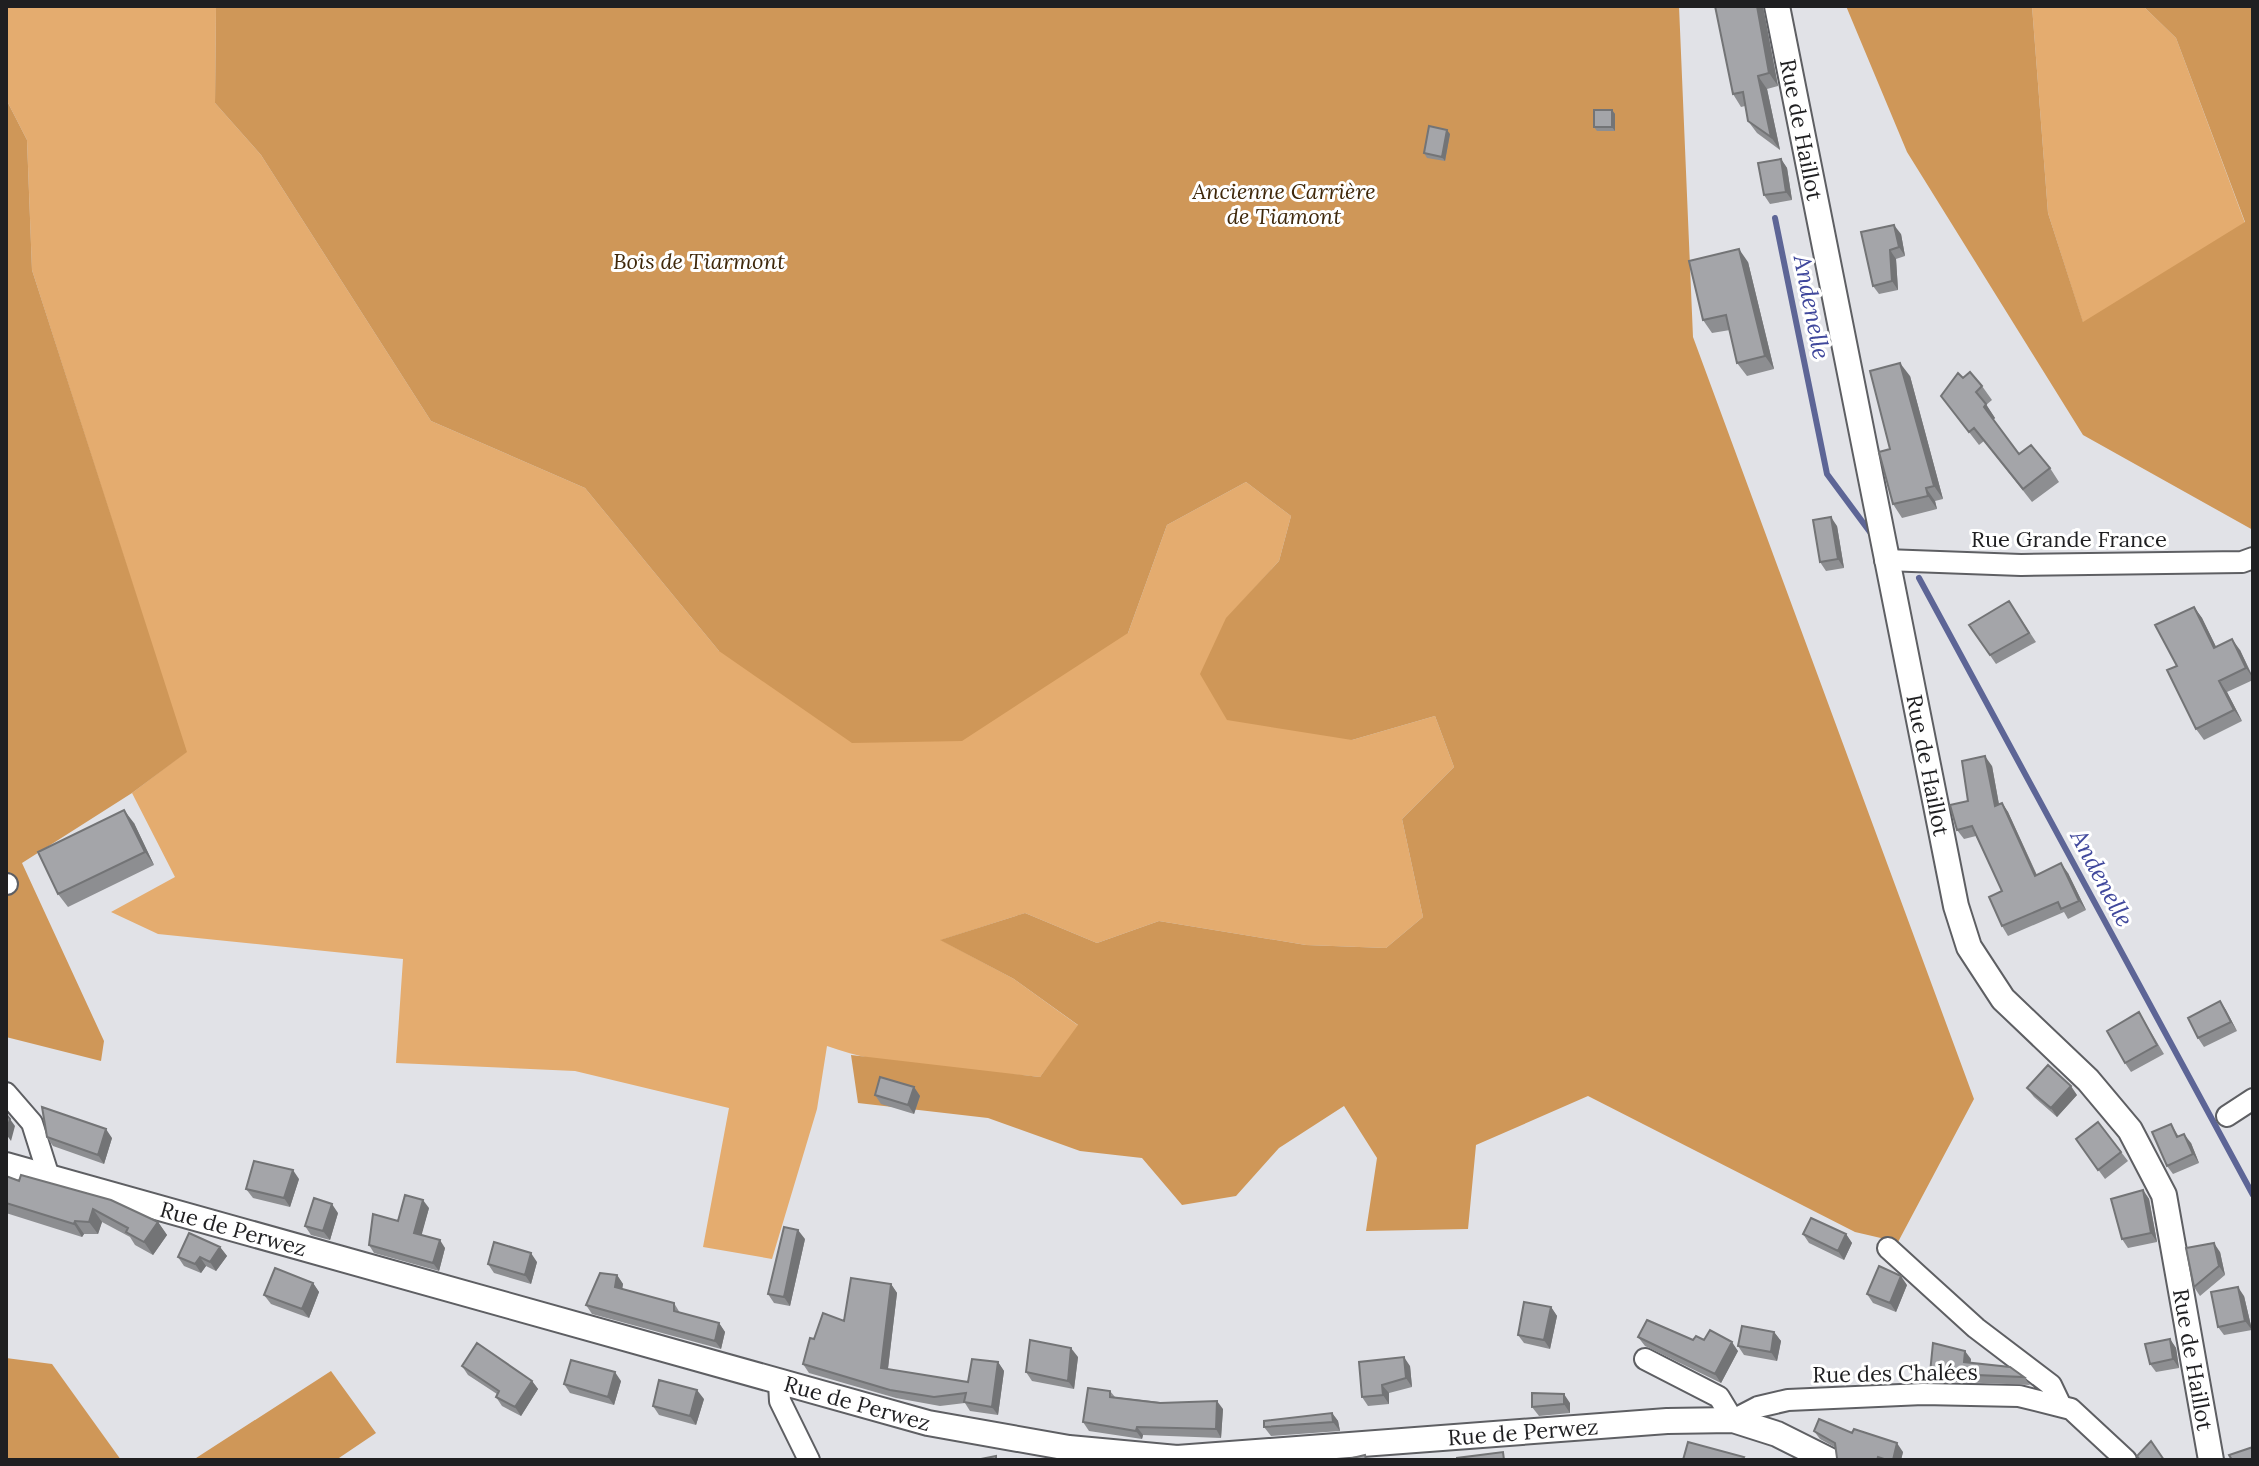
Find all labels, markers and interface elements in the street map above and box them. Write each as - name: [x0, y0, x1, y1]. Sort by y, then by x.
- street label: Rue de Haillot: [1774, 56, 1829, 203]
- park label: Ancienne Carrière de Tiamont: [1191, 177, 1376, 230]
- park label: Bois de Tiarmont: [613, 247, 785, 275]
- water label: Andenelle: [1787, 251, 1837, 362]
- street label: Rue Grande France: [1971, 525, 2167, 553]
- street label: Rue de Haillot: [1900, 692, 1956, 839]
- water label: Andenelle: [2063, 823, 2141, 932]
- street label: Rue de Perwez: [157, 1195, 310, 1262]
- street label: Rue de Haillot: [2167, 1287, 2220, 1433]
- street label: Rue des Chalées: [1812, 1358, 1978, 1388]
- street label: Rue de Perwez: [781, 1369, 934, 1437]
- street label: Rue de Perwez: [1447, 1412, 1599, 1452]

